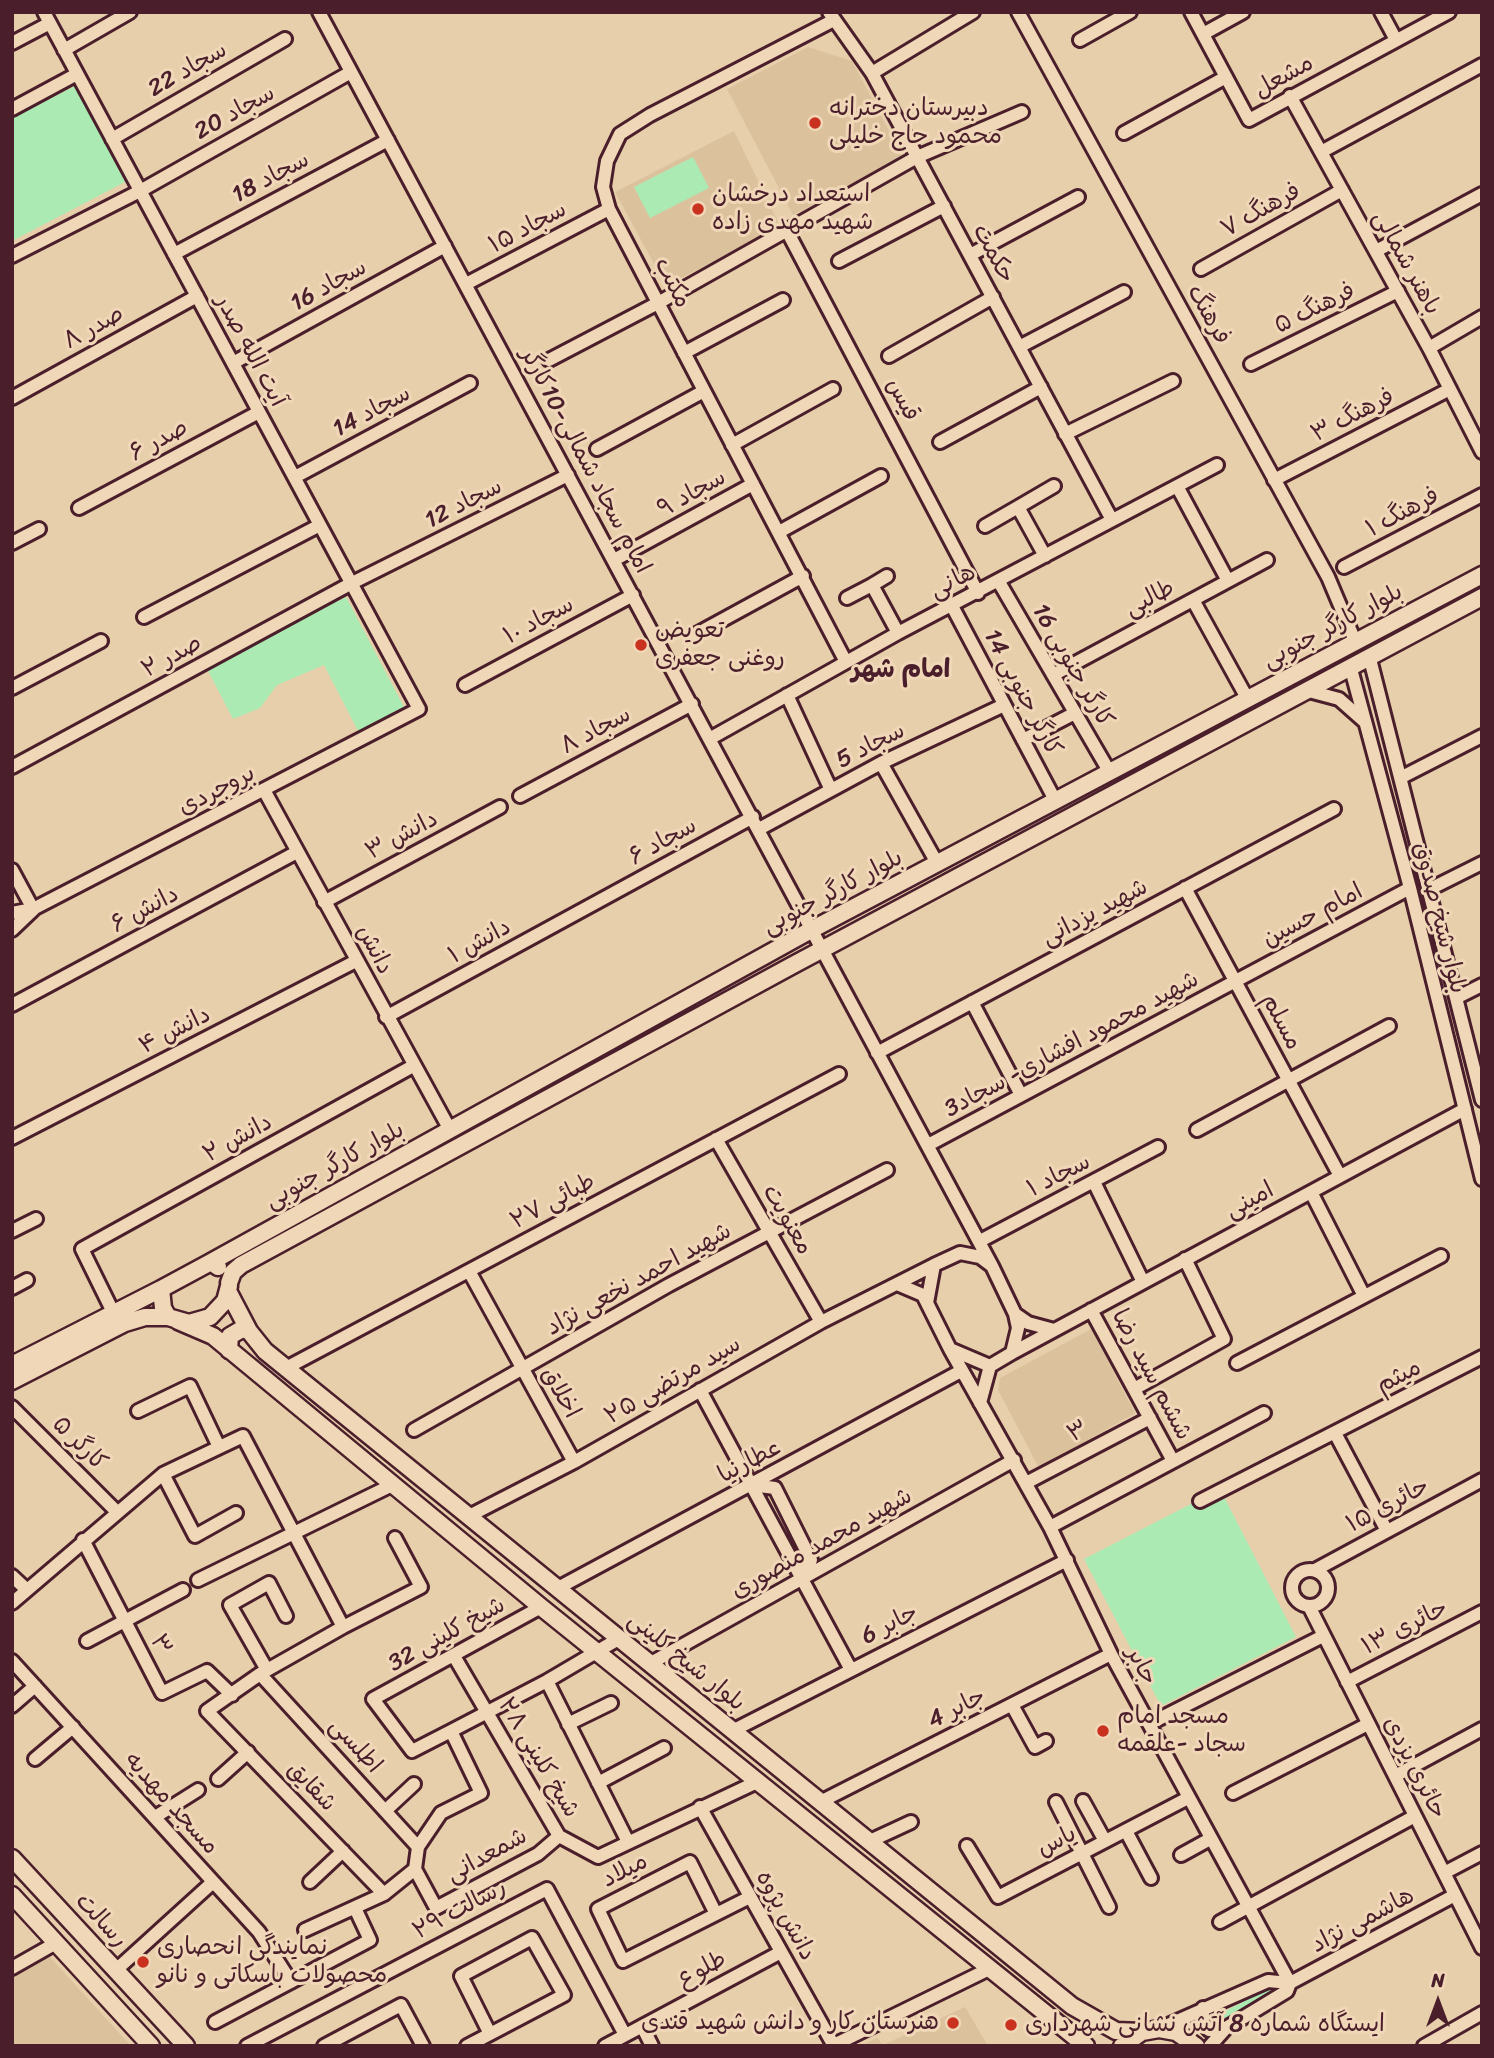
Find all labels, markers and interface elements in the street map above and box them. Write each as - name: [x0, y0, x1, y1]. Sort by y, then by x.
- street label: سجاد 22: [143, 36, 233, 104]
- street label: مشعل: [1249, 49, 1319, 105]
- street label: سجاد 20: [190, 79, 280, 147]
- place label: دبيرستان دخترانه محمود حاج خلیلی: [829, 95, 1002, 151]
- marker: دبيرستان دخترانه محمود حاج خلیلی: [807, 115, 823, 131]
- street label: سجاد 18: [227, 146, 315, 210]
- street label: فرهنگ ۷: [1216, 177, 1306, 245]
- place label: استعداد درخشان شهید مهدی زاده: [712, 181, 873, 237]
- street label: سجاد ۱۵: [484, 196, 572, 260]
- marker: استعداد درخشان شهید مهدی زاده: [690, 201, 706, 217]
- street label: باهنر شمالی: [1366, 206, 1446, 320]
- street label: حکمت: [966, 220, 1020, 288]
- street label: سجاد 16: [286, 253, 372, 319]
- street label: مکتب: [647, 253, 697, 313]
- street label: فرهنگ ۵: [1270, 277, 1360, 341]
- street label: فرهنگ: [1180, 280, 1236, 350]
- street label: آیت الله صدر: [208, 290, 292, 412]
- street label: صدر ۸: [59, 300, 129, 356]
- street label: امام سجاد شمالی-10کارگر: [513, 343, 657, 579]
- street label: قیس: [879, 373, 925, 427]
- street label: سجاد 14: [328, 380, 416, 444]
- street label: فرهنگ ۳: [1307, 383, 1399, 449]
- street label: صدر ۶: [125, 414, 193, 468]
- street label: سجاد ۹: [653, 464, 731, 524]
- street label: سجاد 12: [421, 472, 507, 536]
- street label: فرهنگ ۱: [1361, 482, 1445, 544]
- street label: هانی: [925, 558, 981, 606]
- street label: طالبی: [1120, 574, 1180, 624]
- street label: بلوار کارگر جنوبی: [1258, 578, 1408, 676]
- street label: سجاد ۱۰: [499, 591, 579, 651]
- street label: کارگر جنوبی 16: [1025, 599, 1119, 733]
- place label: تعویض روغنی جعفری: [655, 617, 785, 673]
- street label: کارگر جنوبی 14: [977, 625, 1067, 761]
- street label: صدر ۲: [137, 629, 207, 685]
- marker: تعویض روغنی جعفری: [633, 637, 649, 653]
- district label: امام شهر: [852, 654, 950, 686]
- street label: سجاد ۸: [556, 701, 636, 761]
- street label: سجاد 5: [832, 717, 910, 775]
- street label: بروجردی: [174, 759, 260, 823]
- street label: دانش ۳: [361, 805, 443, 867]
- street label: سجاد ۶: [624, 812, 702, 872]
- street label: بلوار شیخ صدوق: [1406, 839, 1472, 997]
- street label: بلوار کارگر جنوبی: [758, 844, 908, 942]
- street label: شهید یزدانی: [1037, 873, 1153, 953]
- street label: امام حسین: [1258, 878, 1368, 954]
- street label: دانش ۶: [106, 880, 184, 940]
- street label: دانش ۱: [444, 913, 516, 971]
- street label: دانش: [349, 920, 399, 980]
- street label: شهید محمود افشاری- سجاد3: [940, 966, 1204, 1124]
- street label: مسلم: [1254, 989, 1308, 1055]
- street label: دانش ۴: [134, 1001, 216, 1061]
- street label: دانش ۲: [198, 1108, 278, 1170]
- street label: بلوار کارگر جنوبی: [260, 1116, 410, 1216]
- street label: سجاد ۱: [1022, 1148, 1096, 1204]
- street label: طبائی ۲۷: [506, 1168, 600, 1236]
- street label: امینی: [1221, 1176, 1279, 1226]
- street label: معنویت: [755, 1180, 819, 1260]
- street label: شهید احمد نخعی نژاد: [541, 1217, 737, 1343]
- street label: ششم سید رضا: [1104, 1305, 1198, 1445]
- street label: ۲۵ سید مرتضی: [600, 1330, 746, 1432]
- street label: میثم: [1372, 1354, 1426, 1400]
- street label: اخلاق: [534, 1362, 586, 1424]
- street label: کارگر ۵: [46, 1411, 112, 1477]
- street label: ۳: [1063, 1415, 1093, 1449]
- street label: عطارنیا: [713, 1433, 787, 1491]
- street label: حائری ۱۵: [1342, 1472, 1434, 1540]
- street label: شهید محمد منصوری: [726, 1482, 918, 1606]
- street label: شیخ کلینی 32: [384, 1591, 510, 1679]
- street label: حائری ۱۳: [1357, 1594, 1453, 1662]
- street label: جابر 6: [857, 1599, 923, 1651]
- street label: بلوار شیخ کلینی: [621, 1606, 751, 1718]
- street label: ۳: [143, 1630, 177, 1660]
- street label: جابر: [1119, 1642, 1163, 1690]
- street label: جابر 4: [923, 1682, 991, 1736]
- street label: شیخ کلینی ۲۸: [491, 1693, 585, 1823]
- place label: مسجد امام سجاد -علقمه: [1117, 1703, 1246, 1759]
- street label: اطلسی: [322, 1712, 388, 1780]
- street label: حائری یزدی: [1376, 1712, 1452, 1824]
- marker: مسجد امام سجاد -علقمه: [1095, 1723, 1111, 1739]
- street label: مسجد مهدیه: [118, 1747, 224, 1861]
- street label: شقایق: [280, 1756, 342, 1818]
- street label: یاس: [1032, 1820, 1082, 1864]
- street label: شمعدانی: [442, 1822, 532, 1890]
- street label: میلاد: [597, 1847, 653, 1895]
- street label: دانش پژوه: [749, 1866, 821, 1966]
- street label: رسالت ۲۹: [408, 1873, 512, 1947]
- street label: هاشمی نژاد: [1306, 1882, 1420, 1960]
- street label: رسالت: [69, 1888, 133, 1954]
- place label: نمایندگی انحصاری محصولات باسکاتی و نانو: [157, 1934, 387, 1990]
- street label: طلوع: [672, 1945, 732, 1995]
- marker: نمایندگی انحصاری محصولات باسکاتی و نانو: [135, 1954, 151, 1970]
- text: N: [1431, 1964, 1445, 1997]
- north arrow: [1403, 1967, 1473, 2037]
- place label: هنرستان کار و دانش شهید قندی: [641, 2009, 939, 2037]
- place label: ایستگاه شماره 8 آتش نشانی شهرداری: [1025, 2011, 1385, 2039]
- marker: هنرستان کار و دانش شهید قندی: [945, 2015, 961, 2031]
- marker: ایستگاه شماره 8 آتش نشانی شهرداری: [1003, 2017, 1019, 2033]

